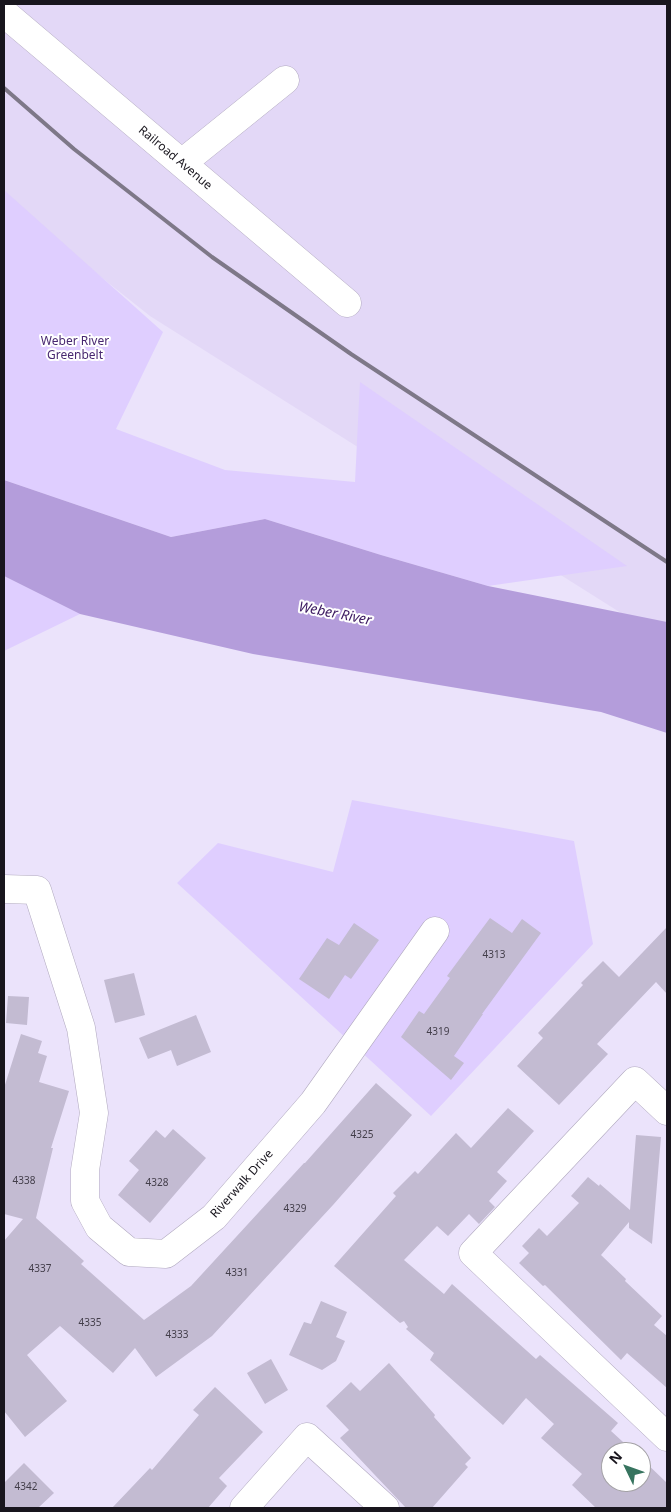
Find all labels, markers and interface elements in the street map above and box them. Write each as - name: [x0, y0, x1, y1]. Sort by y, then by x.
- street label: Railroad Avenue: [135, 123, 215, 193]
- park label: Weber River Greenbelt: [41, 335, 109, 363]
- water label: Weber River: [297, 599, 373, 629]
- house number: 4313: [483, 949, 505, 961]
- house number: 4319: [427, 1026, 449, 1038]
- house number: 4325: [351, 1129, 373, 1141]
- street label: Riverwalk Drive: [208, 1147, 276, 1221]
- house number: 4338: [13, 1175, 35, 1187]
- house number: 4328: [146, 1177, 168, 1189]
- house number: 4329: [284, 1203, 306, 1215]
- house number: 4337: [29, 1263, 51, 1275]
- house number: 4331: [226, 1267, 248, 1279]
- house number: 4335: [79, 1317, 101, 1329]
- house number: 4333: [166, 1329, 188, 1341]
- north arrow: [601, 1442, 651, 1492]
- text: N: [604, 1447, 626, 1468]
- house number: 4342: [15, 1481, 37, 1493]

